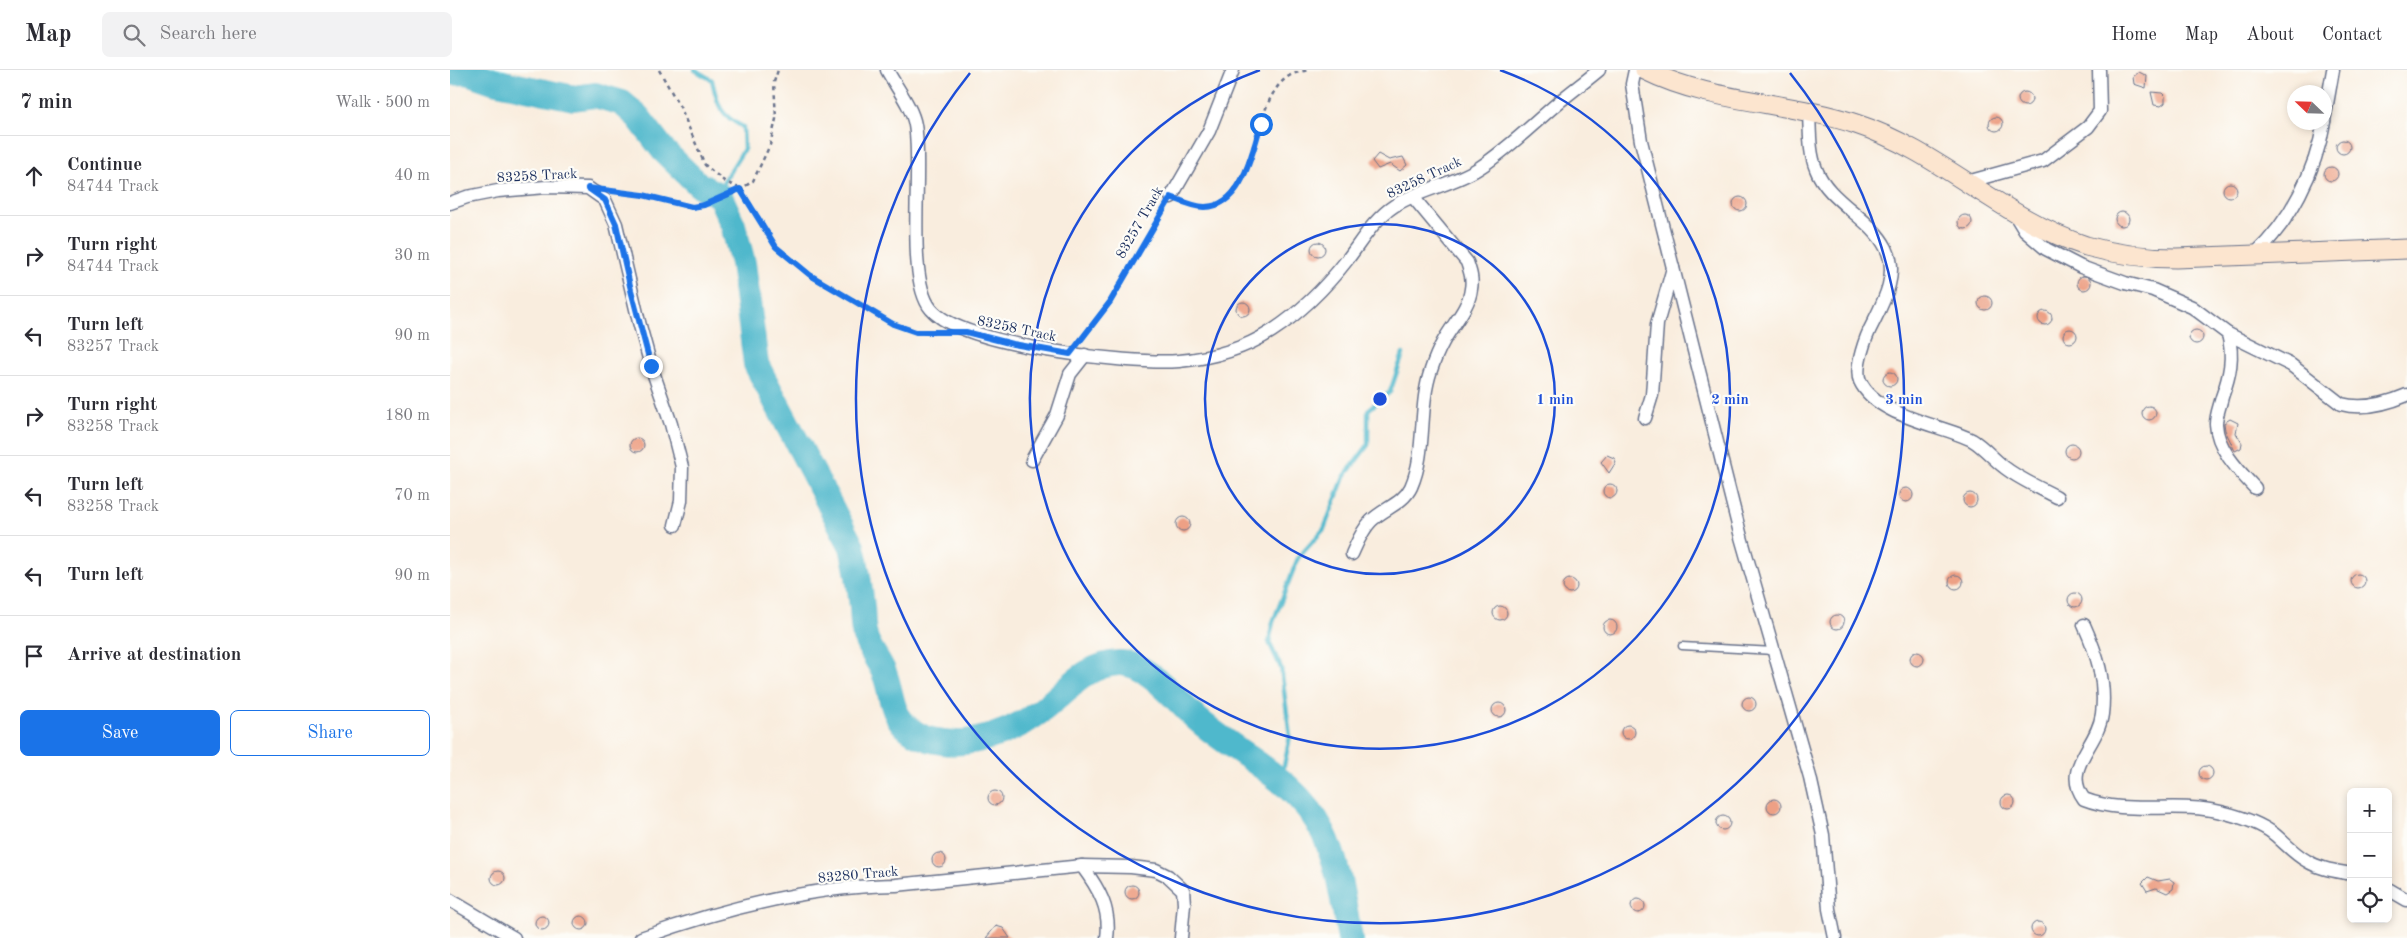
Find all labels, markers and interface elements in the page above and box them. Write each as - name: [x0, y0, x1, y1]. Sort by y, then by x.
- search box: [102, 12, 452, 57]
- icon: search: [120, 21, 148, 49]
- text: Map: [25, 23, 72, 47]
- text: Search here: [160, 25, 257, 44]
- text: Home: [2111, 26, 2157, 44]
- text: Map: [2185, 26, 2218, 44]
- text: About: [2246, 26, 2294, 44]
- text: Contact: [2322, 26, 2382, 44]
- north arrow: [2287, 85, 2332, 130]
- text: 7 min: [20, 92, 73, 113]
- text: Walk · 500 m: [335, 95, 430, 111]
- route start: [1250, 113, 1273, 136]
- street label: 83258 Track: [1385, 155, 1464, 201]
- text: Continue: [67, 156, 142, 175]
- icon: ahead: [20, 162, 48, 190]
- street label: 83258 Track: [496, 167, 578, 185]
- text: 40 m: [394, 168, 430, 184]
- text: 84744 Track: [67, 179, 159, 195]
- street label: 83257 Track: [1114, 184, 1166, 261]
- text: Turn right: [67, 236, 157, 255]
- icon: right: [20, 242, 48, 270]
- text: 30 m: [394, 248, 430, 264]
- text: 84744 Track: [67, 259, 159, 275]
- street label: 83258 Track: [976, 314, 1058, 344]
- text: Turn left: [67, 316, 144, 335]
- icon: left: [20, 322, 48, 350]
- text: 90 m: [394, 328, 430, 344]
- text: 83257 Track: [67, 339, 159, 355]
- route end: [640, 355, 663, 378]
- centre of rings: [1371, 390, 1389, 408]
- text: 1 min: [1536, 393, 1574, 408]
- text: 2 min: [1711, 393, 1749, 408]
- text: 3 min: [1885, 393, 1923, 408]
- text: Turn right: [67, 396, 157, 415]
- icon: right: [20, 402, 48, 430]
- text: 180 m: [385, 408, 430, 424]
- text: 83258 Track: [67, 419, 159, 435]
- text: Turn left: [67, 476, 144, 495]
- icon: left: [20, 482, 48, 510]
- text: 70 m: [394, 488, 430, 504]
- text: 83258 Track: [67, 499, 159, 515]
- icon: left: [20, 562, 48, 590]
- text: Turn left: [67, 566, 144, 585]
- text: 90 m: [394, 568, 430, 584]
- icon: arrive: [20, 642, 48, 670]
- text: Arrive at destination: [67, 646, 241, 665]
- button: Save: [20, 710, 220, 756]
- button: Share: [230, 710, 430, 756]
- map controls: [2347, 788, 2392, 923]
- button: +: [2347, 788, 2392, 833]
- button: −: [2347, 833, 2392, 878]
- street label: 83280 Track: [817, 865, 899, 885]
- button: locate: [2347, 878, 2392, 923]

